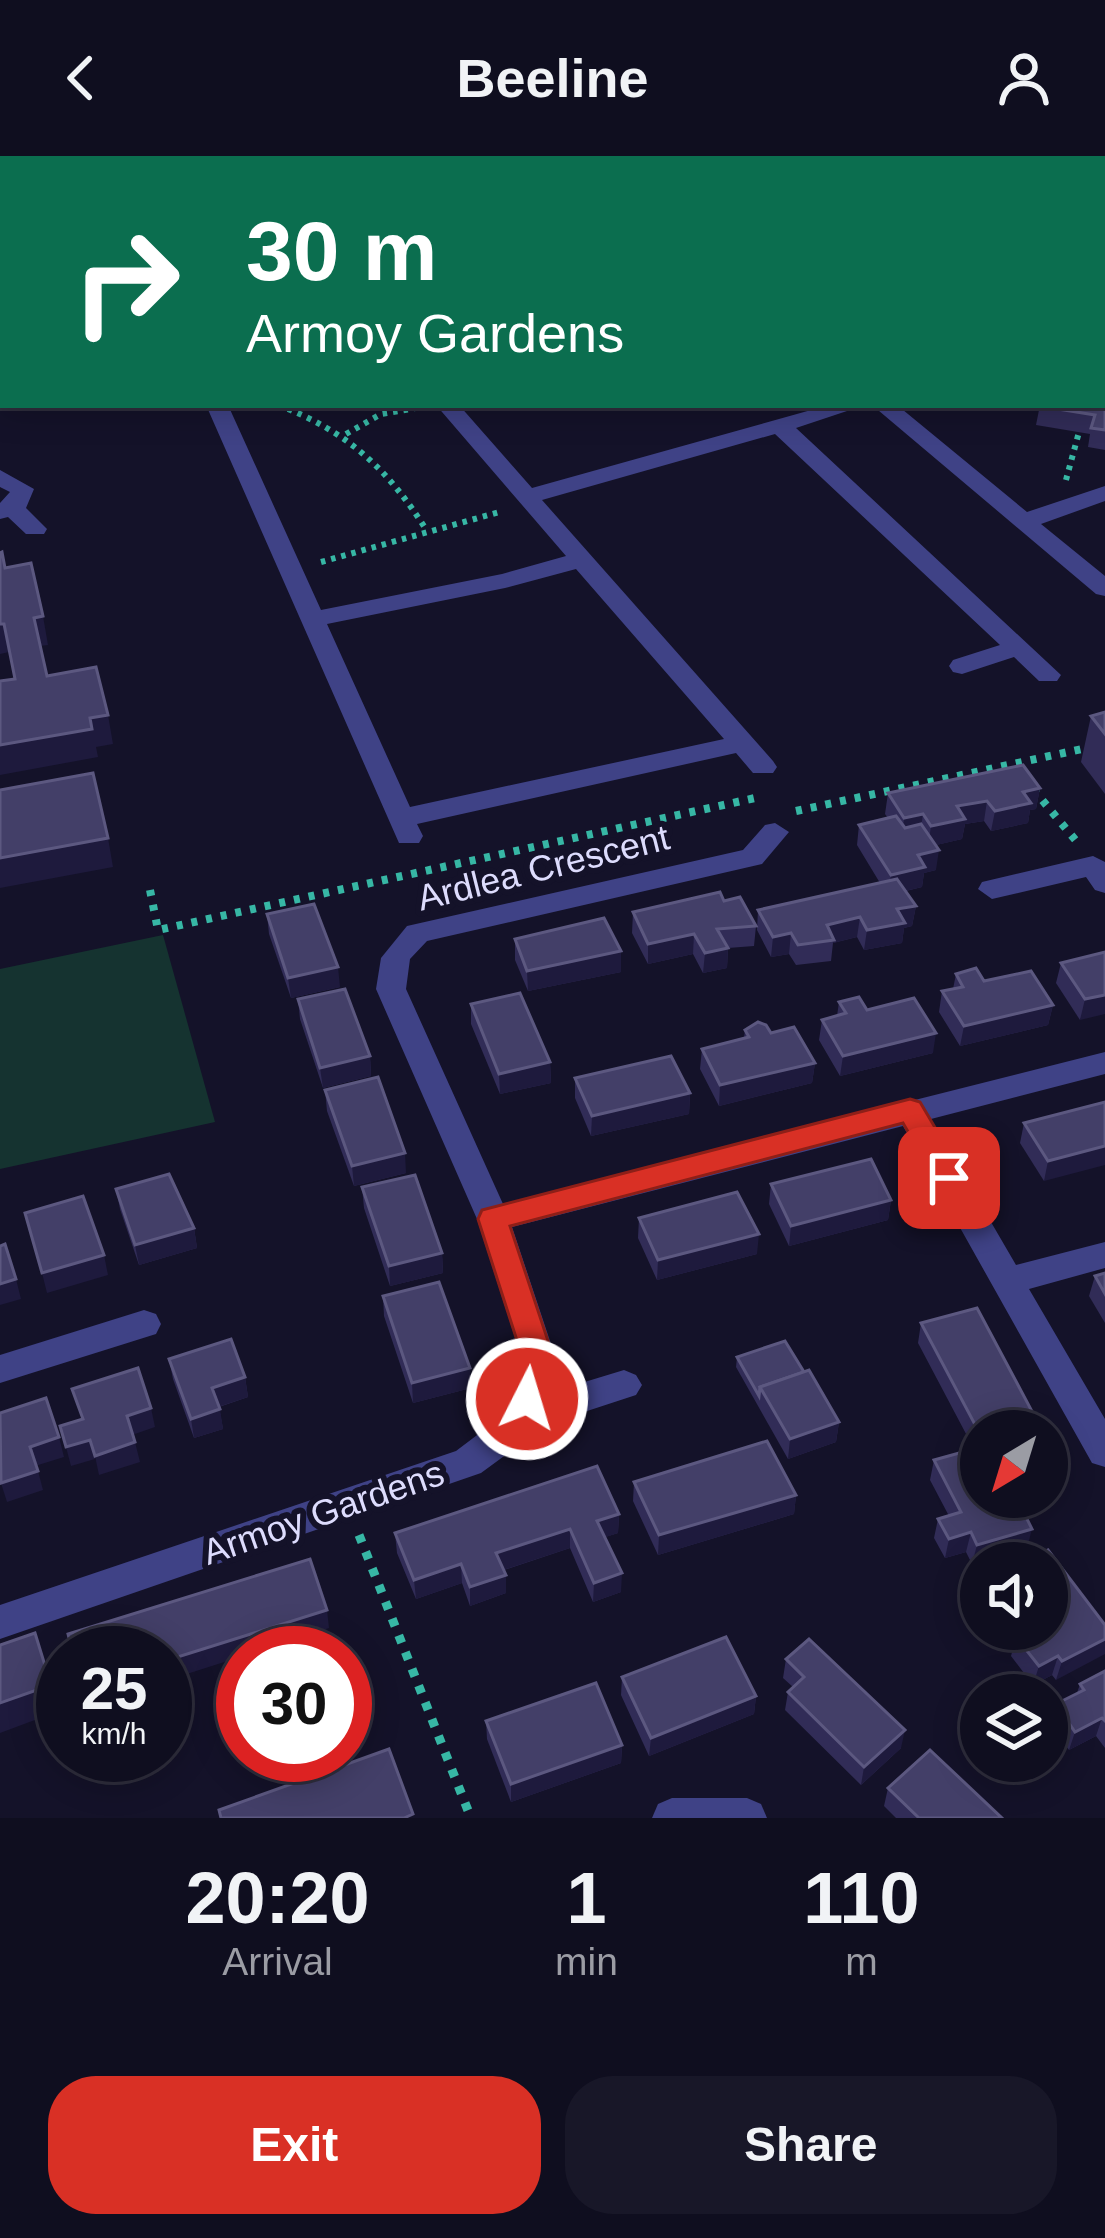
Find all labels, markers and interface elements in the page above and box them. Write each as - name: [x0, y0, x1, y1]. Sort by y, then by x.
- icon: back: [48, 45, 114, 111]
- icon: person: [991, 45, 1057, 111]
- text: Beeline: [456, 48, 649, 108]
- icon: right: [48, 204, 204, 360]
- text: 30 m: [246, 204, 437, 298]
- text: Armoy Gardens: [246, 303, 624, 363]
- street label: Ardlea Crescent: [413, 816, 673, 919]
- pin: [898, 1127, 1000, 1229]
- icon: arrive: [916, 1145, 982, 1211]
- position arrow: [464, 1336, 590, 1462]
- north arrow: [960, 1410, 1068, 1518]
- map controls: [960, 1410, 1068, 1782]
- street label: Armoy Gardens: [197, 1452, 449, 1573]
- button: sound: [960, 1542, 1068, 1650]
- speed limit sign: 30: [216, 1626, 372, 1782]
- text: 25: [81, 1655, 147, 1722]
- button: layers: [960, 1674, 1068, 1782]
- text: km/h: [81, 1717, 147, 1750]
- text: 20:20: [185, 1858, 370, 1938]
- text: 1: [566, 1858, 607, 1938]
- text: 110: [803, 1858, 920, 1938]
- text: Arrival: [222, 1940, 333, 1983]
- text: min: [555, 1940, 618, 1983]
- text: m: [845, 1940, 878, 1983]
- button: Exit: [48, 2076, 541, 2214]
- button: Share: [565, 2076, 1057, 2214]

